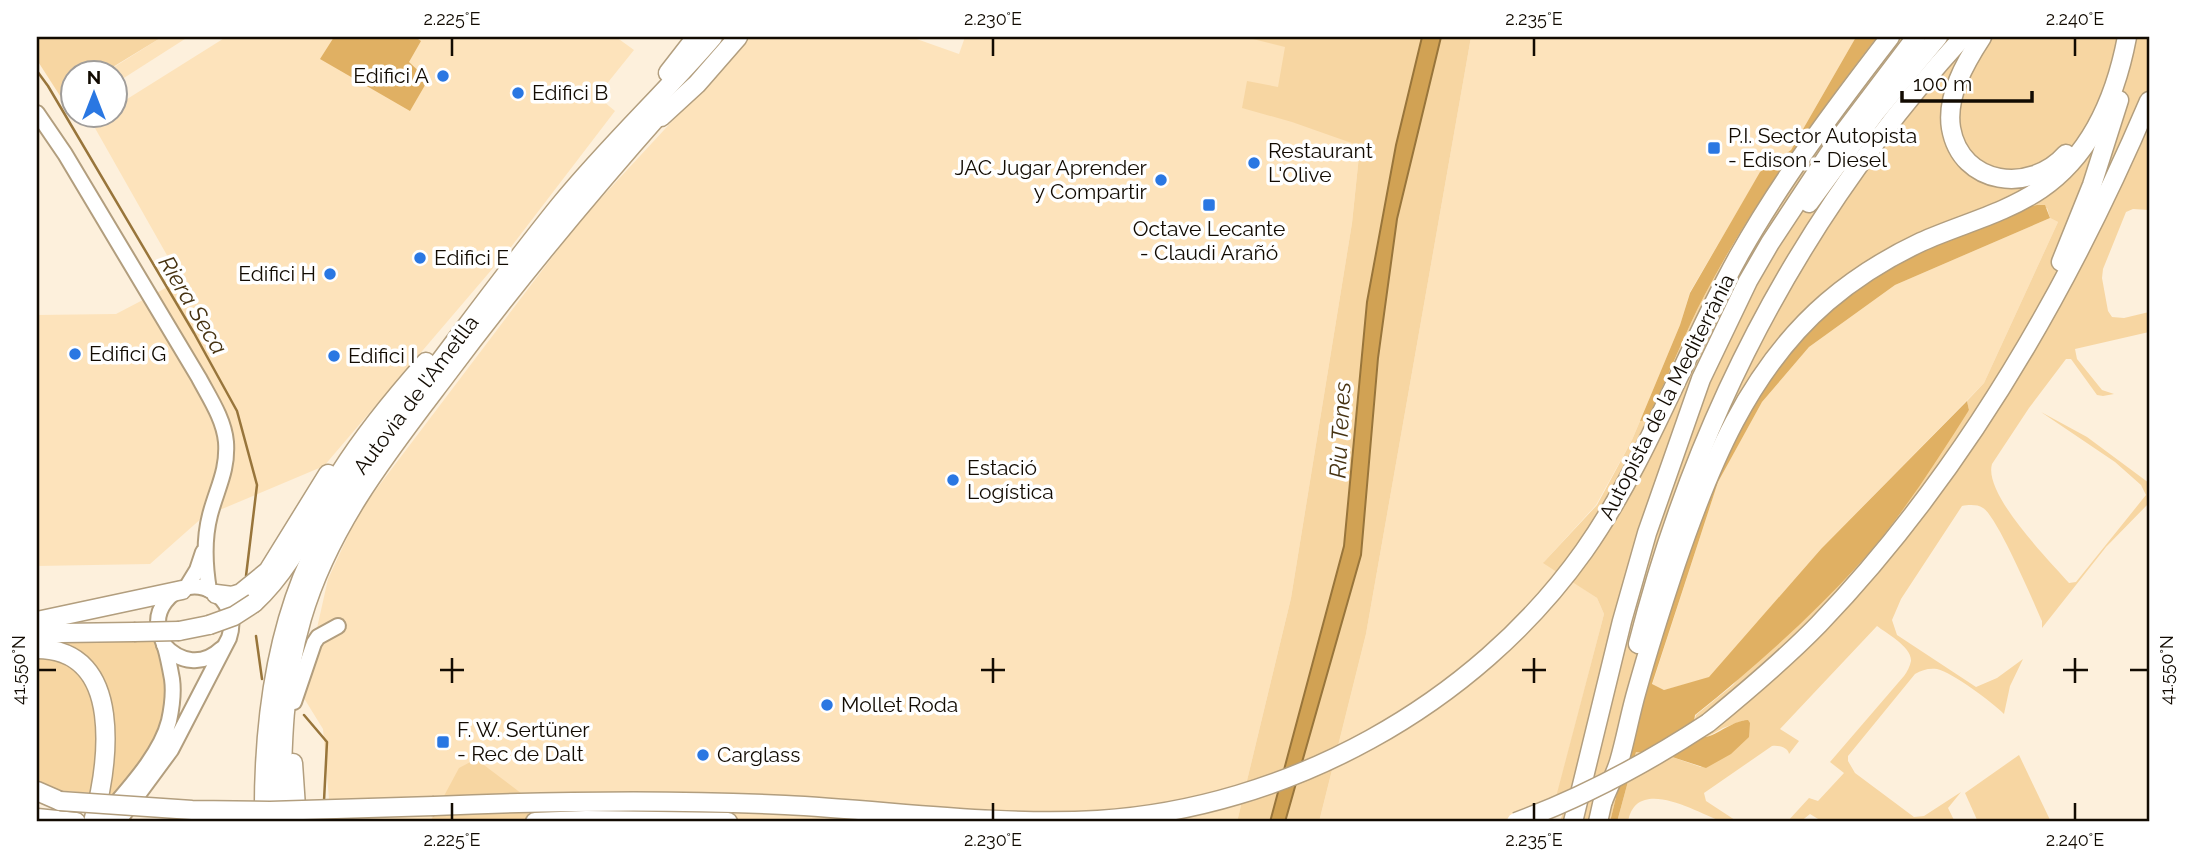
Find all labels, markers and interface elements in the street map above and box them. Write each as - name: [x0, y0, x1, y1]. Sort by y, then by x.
- text: 2.225°E: [423, 8, 481, 29]
- text: 2.230°E: [964, 8, 1022, 29]
- text: 2.235°E: [1505, 8, 1563, 29]
- text: 2.240°E: [2046, 8, 2104, 29]
- north arrow: [60, 60, 130, 130]
- scale bar: [1902, 60, 2032, 104]
- place label: Edifici A: [353, 63, 429, 88]
- text: N: [87, 66, 101, 88]
- marker: Edifici A: [435, 68, 451, 84]
- text: 100 m: [1913, 71, 1972, 96]
- place label: Edifici B: [532, 80, 608, 105]
- marker: Edifici B: [510, 85, 526, 101]
- place label: P.I. Sector Autopista - Edison - Diesel: [1728, 123, 1917, 172]
- place label: Restaurant L'Olive: [1268, 138, 1373, 187]
- marker: P.I. Sector Autopista - Edison - Diesel: [1706, 140, 1722, 156]
- place label: JAC Jugar Aprender y Compartir: [954, 155, 1148, 204]
- marker: Restaurant L'Olive: [1246, 155, 1262, 171]
- marker: JAC Jugar Aprender y Compartir: [1153, 172, 1169, 188]
- marker: Octave Lecante - Claudi Arañó: [1201, 197, 1217, 213]
- place label: Octave Lecante - Claudi Arañó: [1133, 216, 1285, 265]
- place label: Edifici E: [434, 245, 509, 270]
- marker: Edifici E: [412, 250, 428, 266]
- water label: Riera Seca: [153, 251, 233, 359]
- place label: Edifici H: [238, 261, 316, 286]
- marker: Edifici H: [322, 266, 338, 282]
- street label: Autopista de la Mediterrània: [1594, 270, 1740, 524]
- street label: Autovia de l'Ametlla: [348, 310, 484, 479]
- place label: Edifici G: [89, 341, 166, 366]
- place label: Edifici I: [348, 343, 415, 368]
- marker: Edifici G: [67, 346, 83, 362]
- marker: Edifici I: [326, 348, 342, 364]
- water label: Riu Tenes: [1323, 381, 1356, 479]
- place label: Estació Logística: [967, 455, 1054, 504]
- marker: Estació Logística: [945, 472, 961, 488]
- text: 41.550°N: [8, 635, 29, 705]
- text: 41.550°N: [2156, 635, 2177, 705]
- place label: Mollet Roda: [841, 692, 958, 717]
- marker: Mollet Roda: [819, 697, 835, 713]
- place label: F. W. Sertüner - Rec de Dalt: [457, 717, 590, 766]
- marker: F. W. Sertüner - Rec de Dalt: [435, 734, 451, 750]
- place label: Carglass: [717, 742, 800, 767]
- marker: Carglass: [695, 747, 711, 763]
- text: 2.225°E: [423, 829, 481, 850]
- text: 2.230°E: [964, 829, 1022, 850]
- text: 2.235°E: [1505, 829, 1563, 850]
- text: 2.240°E: [2046, 829, 2104, 850]

